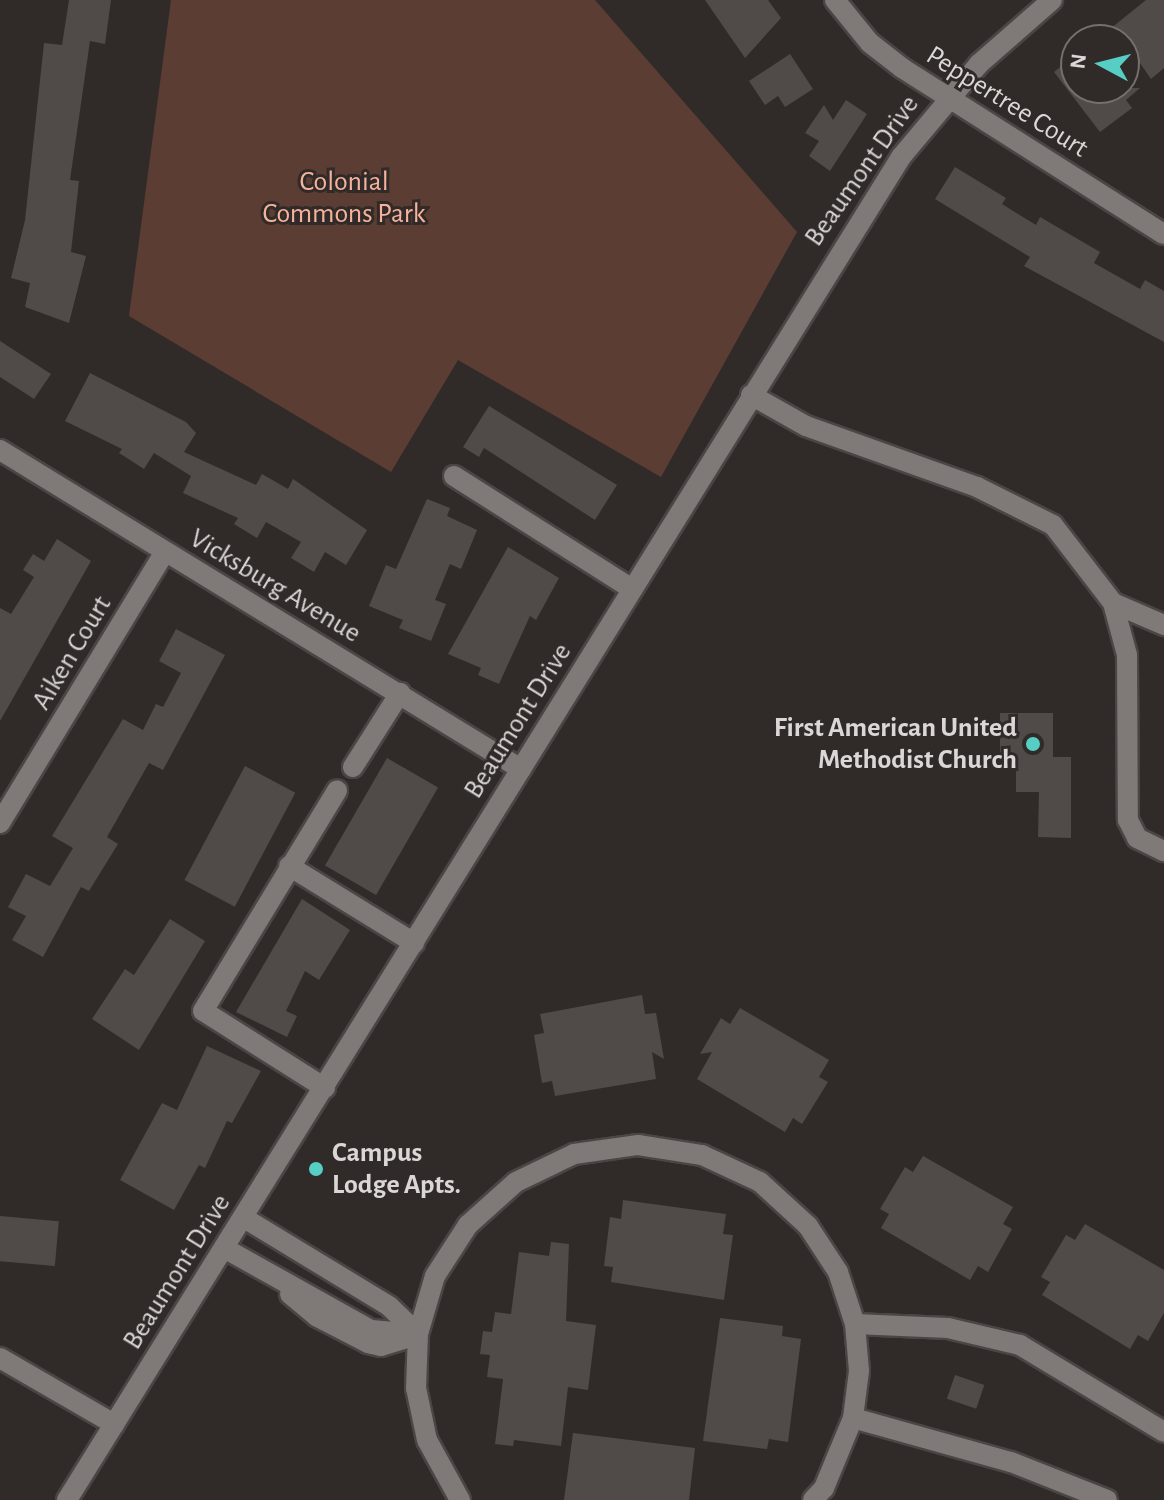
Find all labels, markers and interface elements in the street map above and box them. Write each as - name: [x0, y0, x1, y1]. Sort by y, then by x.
- north arrow: [1060, 24, 1140, 104]
- street label: Peppertree Court: [920, 39, 1094, 165]
- text: N: [1066, 52, 1090, 70]
- street label: Beaumont Drive: [798, 89, 926, 253]
- park label: Colonial Commons Park: [262, 165, 426, 231]
- street label: Vicksburg Avenue: [183, 522, 367, 650]
- street label: Aiken Court: [25, 590, 119, 716]
- street label: Beaumont Drive: [457, 637, 579, 805]
- place label: First American United Methodist Church: [774, 711, 1017, 777]
- marker: First American United Methodist Church: [1024, 735, 1042, 753]
- place label: Campus Lodge Apts.: [332, 1136, 461, 1202]
- marker: Campus Lodge Apts.: [307, 1160, 325, 1178]
- street label: Beaumont Drive: [116, 1188, 238, 1356]

